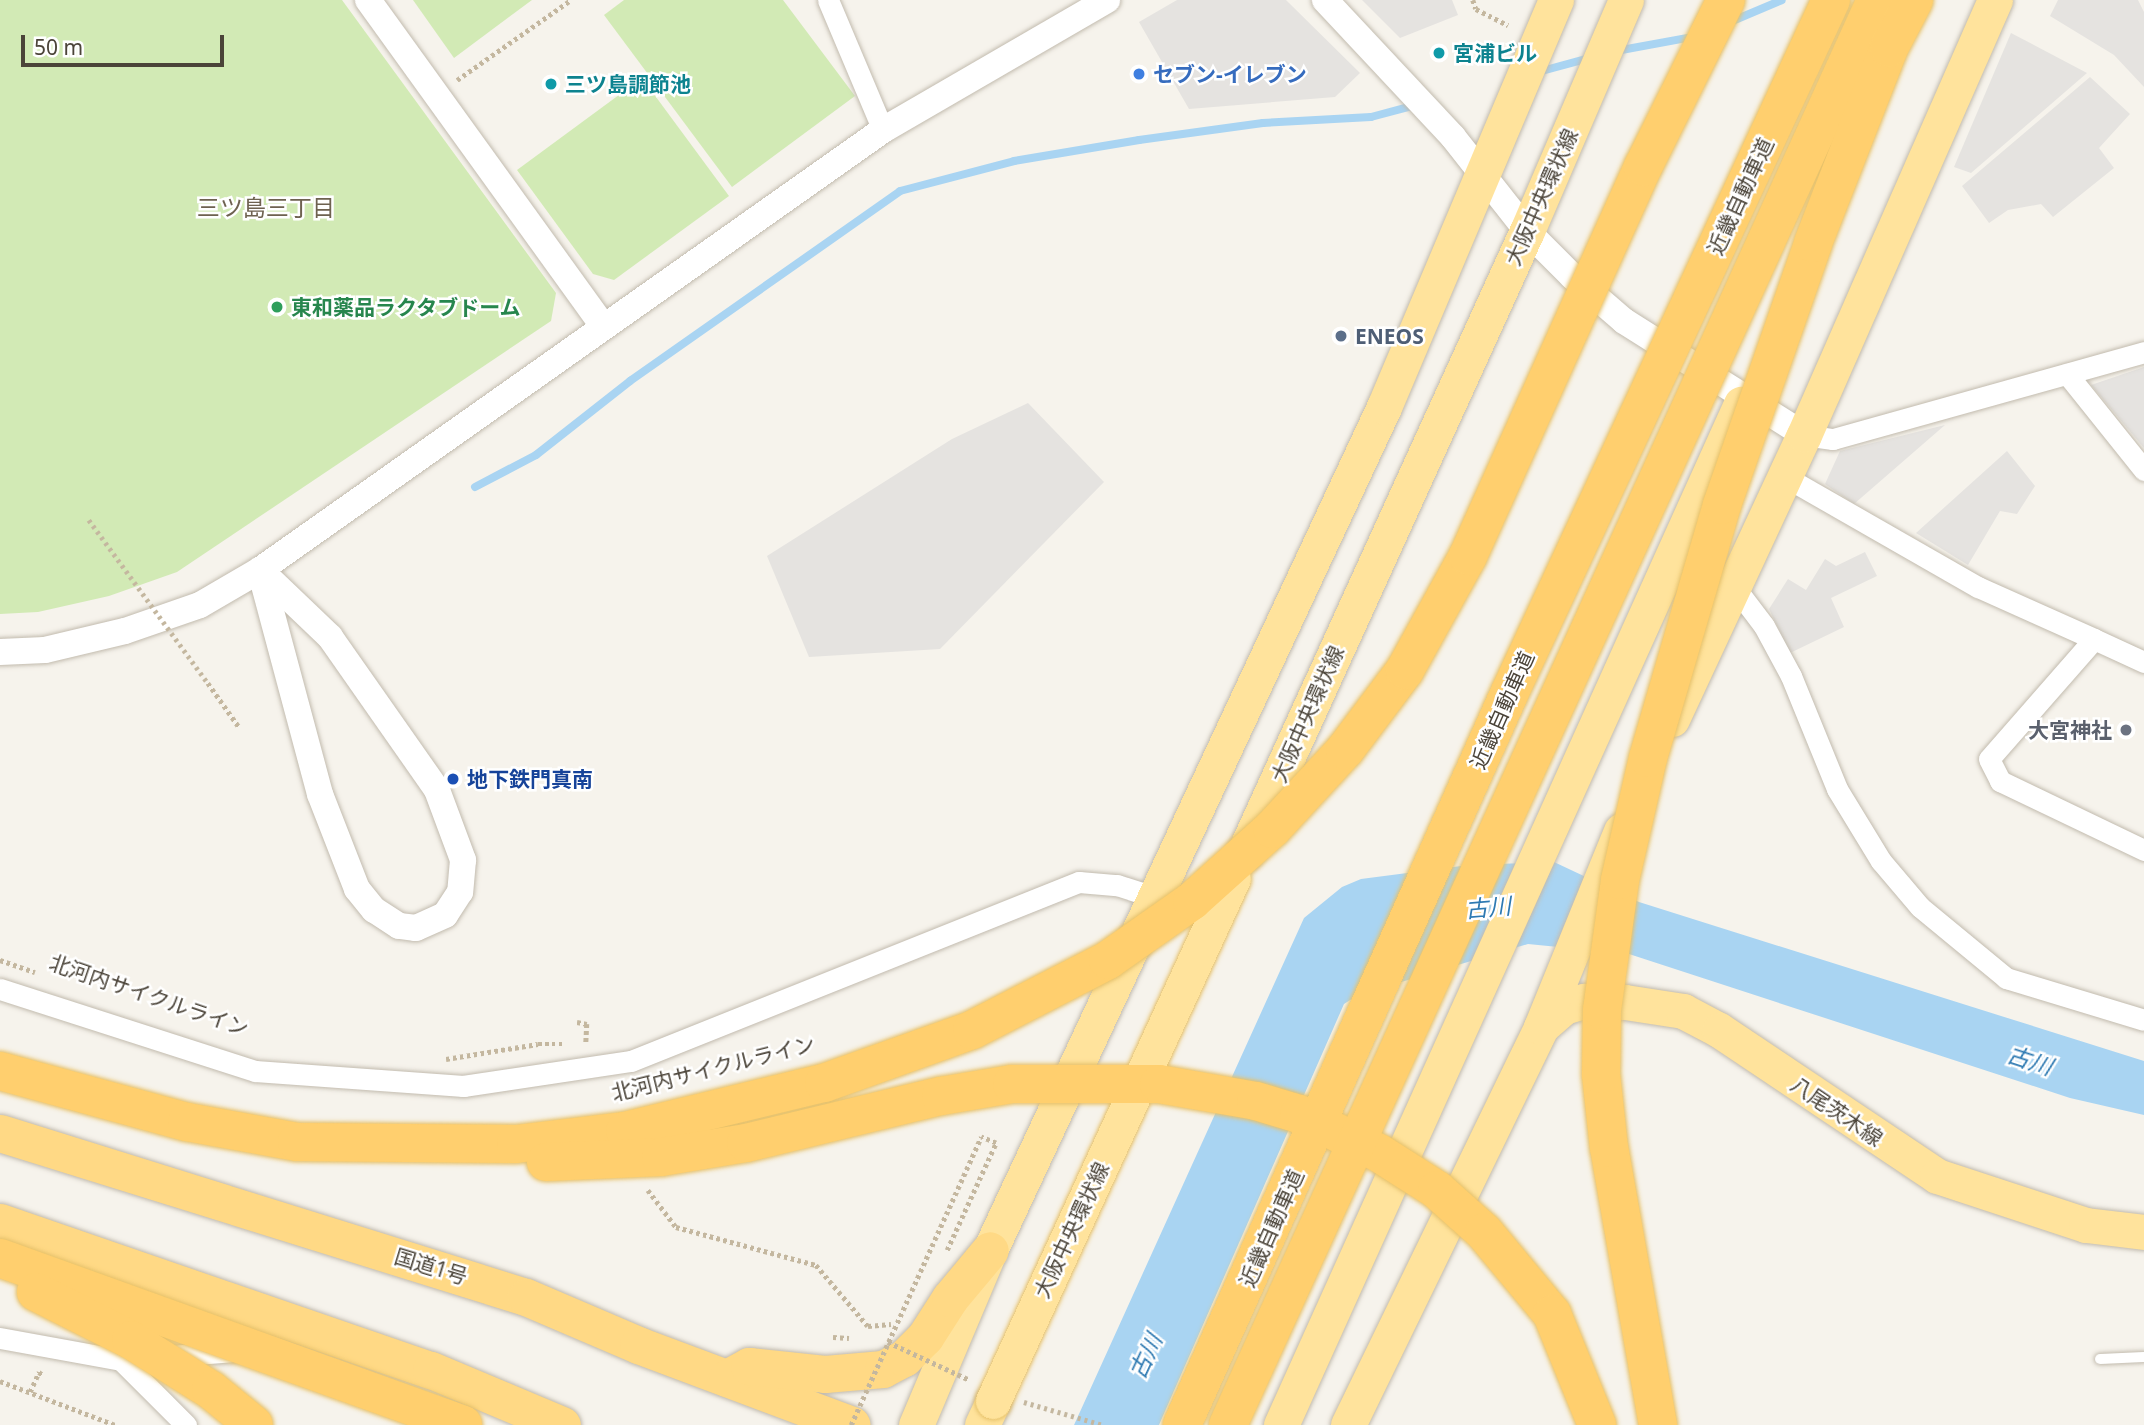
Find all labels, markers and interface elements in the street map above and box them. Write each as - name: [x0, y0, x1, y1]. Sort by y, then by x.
- scale bar: [24, 21, 228, 65]
- text: 50 m: [34, 33, 83, 61]
- place label: 宮浦ビル: [1453, 40, 1537, 66]
- marker: 宮浦ビル: [1431, 45, 1447, 61]
- place label: セブン-イレブン: [1153, 61, 1307, 87]
- marker: セブン-イレブン: [1131, 66, 1147, 82]
- place label: 三ツ島調節池: [565, 71, 691, 97]
- marker: 三ツ島調節池: [543, 76, 559, 92]
- street label: 大阪中央環状線: [1500, 125, 1582, 269]
- street label: 近畿自動車道: [1702, 134, 1778, 258]
- district label: 三ツ島三丁目: [197, 193, 335, 221]
- place label: 東和薬品ラクタブドーム: [291, 294, 522, 320]
- marker: 東和薬品ラクタブドーム: [269, 299, 285, 315]
- place label: ENEOS: [1355, 323, 1424, 349]
- marker: ENEOS: [1333, 328, 1349, 344]
- street label: 大阪中央環状線: [1266, 642, 1348, 786]
- street label: 近畿自動車道: [1465, 647, 1539, 773]
- place label: 大宮神社: [2028, 717, 2112, 743]
- marker: 大宮神社: [2118, 722, 2134, 738]
- place label: 地下鉄門真南: [467, 766, 593, 792]
- marker: 地下鉄門真南: [445, 771, 461, 787]
- water label: 古川: [1464, 891, 1512, 923]
- street label: 北河内サイクルライン: [46, 949, 252, 1041]
- street label: 北河内サイクルライン: [608, 1030, 818, 1106]
- water label: 古川: [2004, 1040, 2056, 1080]
- street label: 八尾茨木線: [1786, 1071, 1888, 1151]
- street label: 大阪中央環状線: [1029, 1158, 1113, 1302]
- street label: 近畿自動車道: [1234, 1165, 1308, 1291]
- street label: 国道1号: [391, 1243, 471, 1289]
- water label: 古川: [1123, 1329, 1167, 1383]

